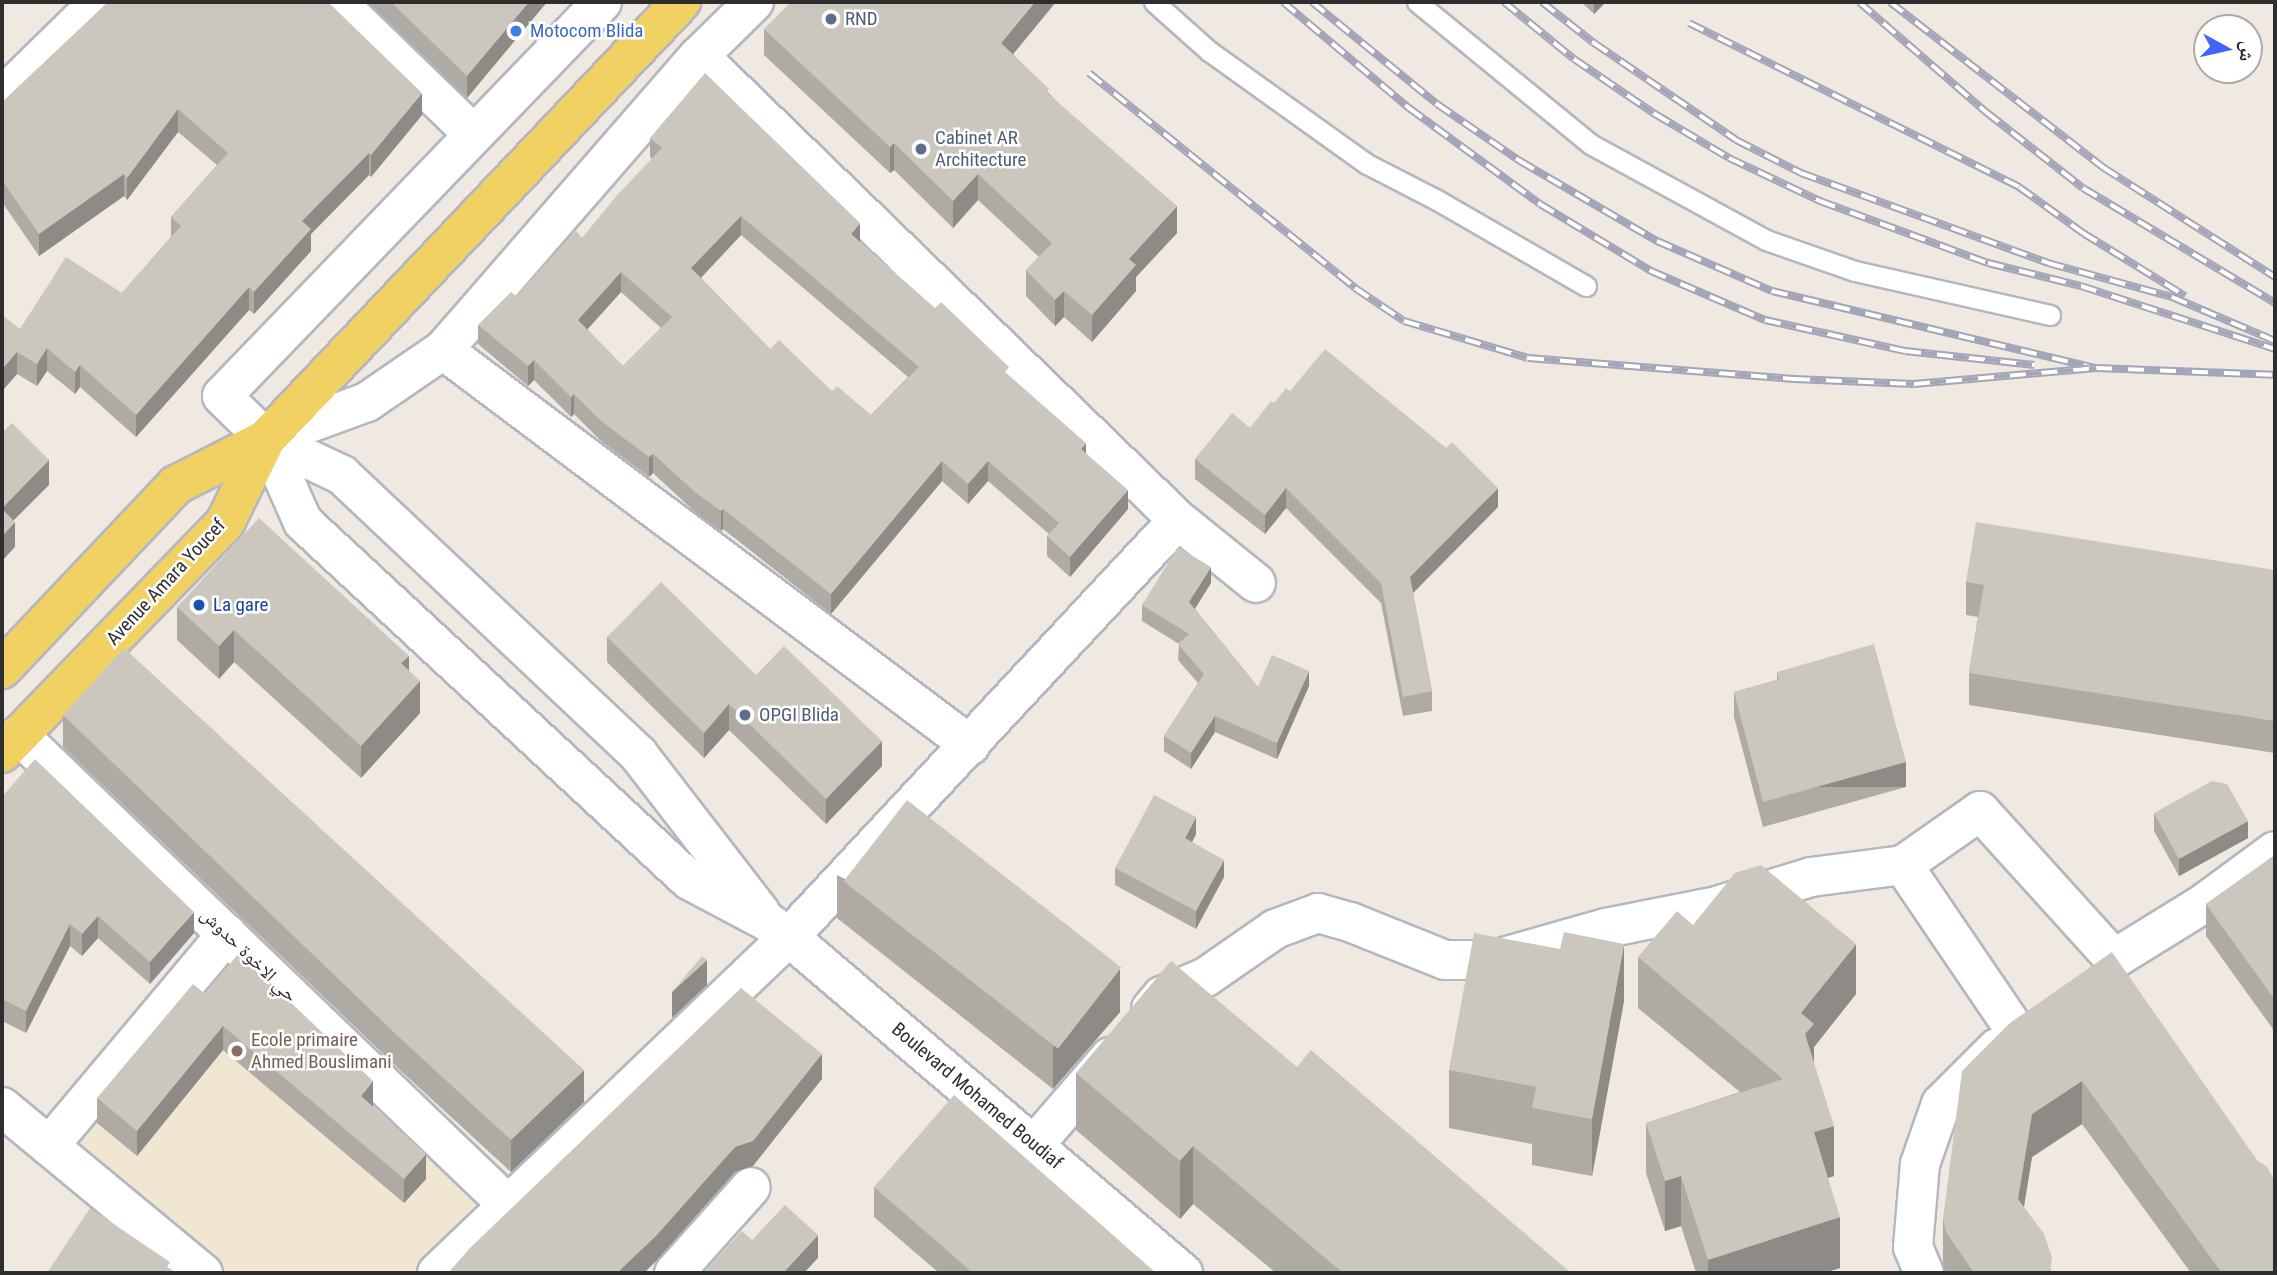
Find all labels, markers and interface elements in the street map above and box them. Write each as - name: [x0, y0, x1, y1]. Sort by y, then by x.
- place label: RND: [845, 8, 878, 30]
- marker: RND: [823, 11, 839, 27]
- north arrow: [2193, 14, 2263, 84]
- place label: Motocom Blida: [530, 20, 643, 42]
- marker: Motocom Blida: [508, 23, 524, 39]
- text: ش: [2235, 40, 2260, 63]
- place label: Cabinet AR Architecture: [935, 127, 1027, 171]
- marker: Cabinet AR Architecture: [913, 141, 929, 157]
- street label: Avenue Amara Youcef: [102, 514, 230, 650]
- place label: La gare: [213, 594, 268, 616]
- marker: La gare: [191, 597, 207, 613]
- place label: OPGI Blida: [759, 704, 839, 726]
- marker: OPGI Blida: [737, 707, 753, 723]
- street label: حي الاخوة حدوش: [196, 903, 302, 1007]
- street label: Boulevard Mohamed Boudiaf: [887, 1018, 1067, 1174]
- place label: Ecole primaire Ahmed Bouslimani: [251, 1029, 392, 1073]
- marker: Ecole primaire Ahmed Bouslimani: [229, 1043, 245, 1059]

